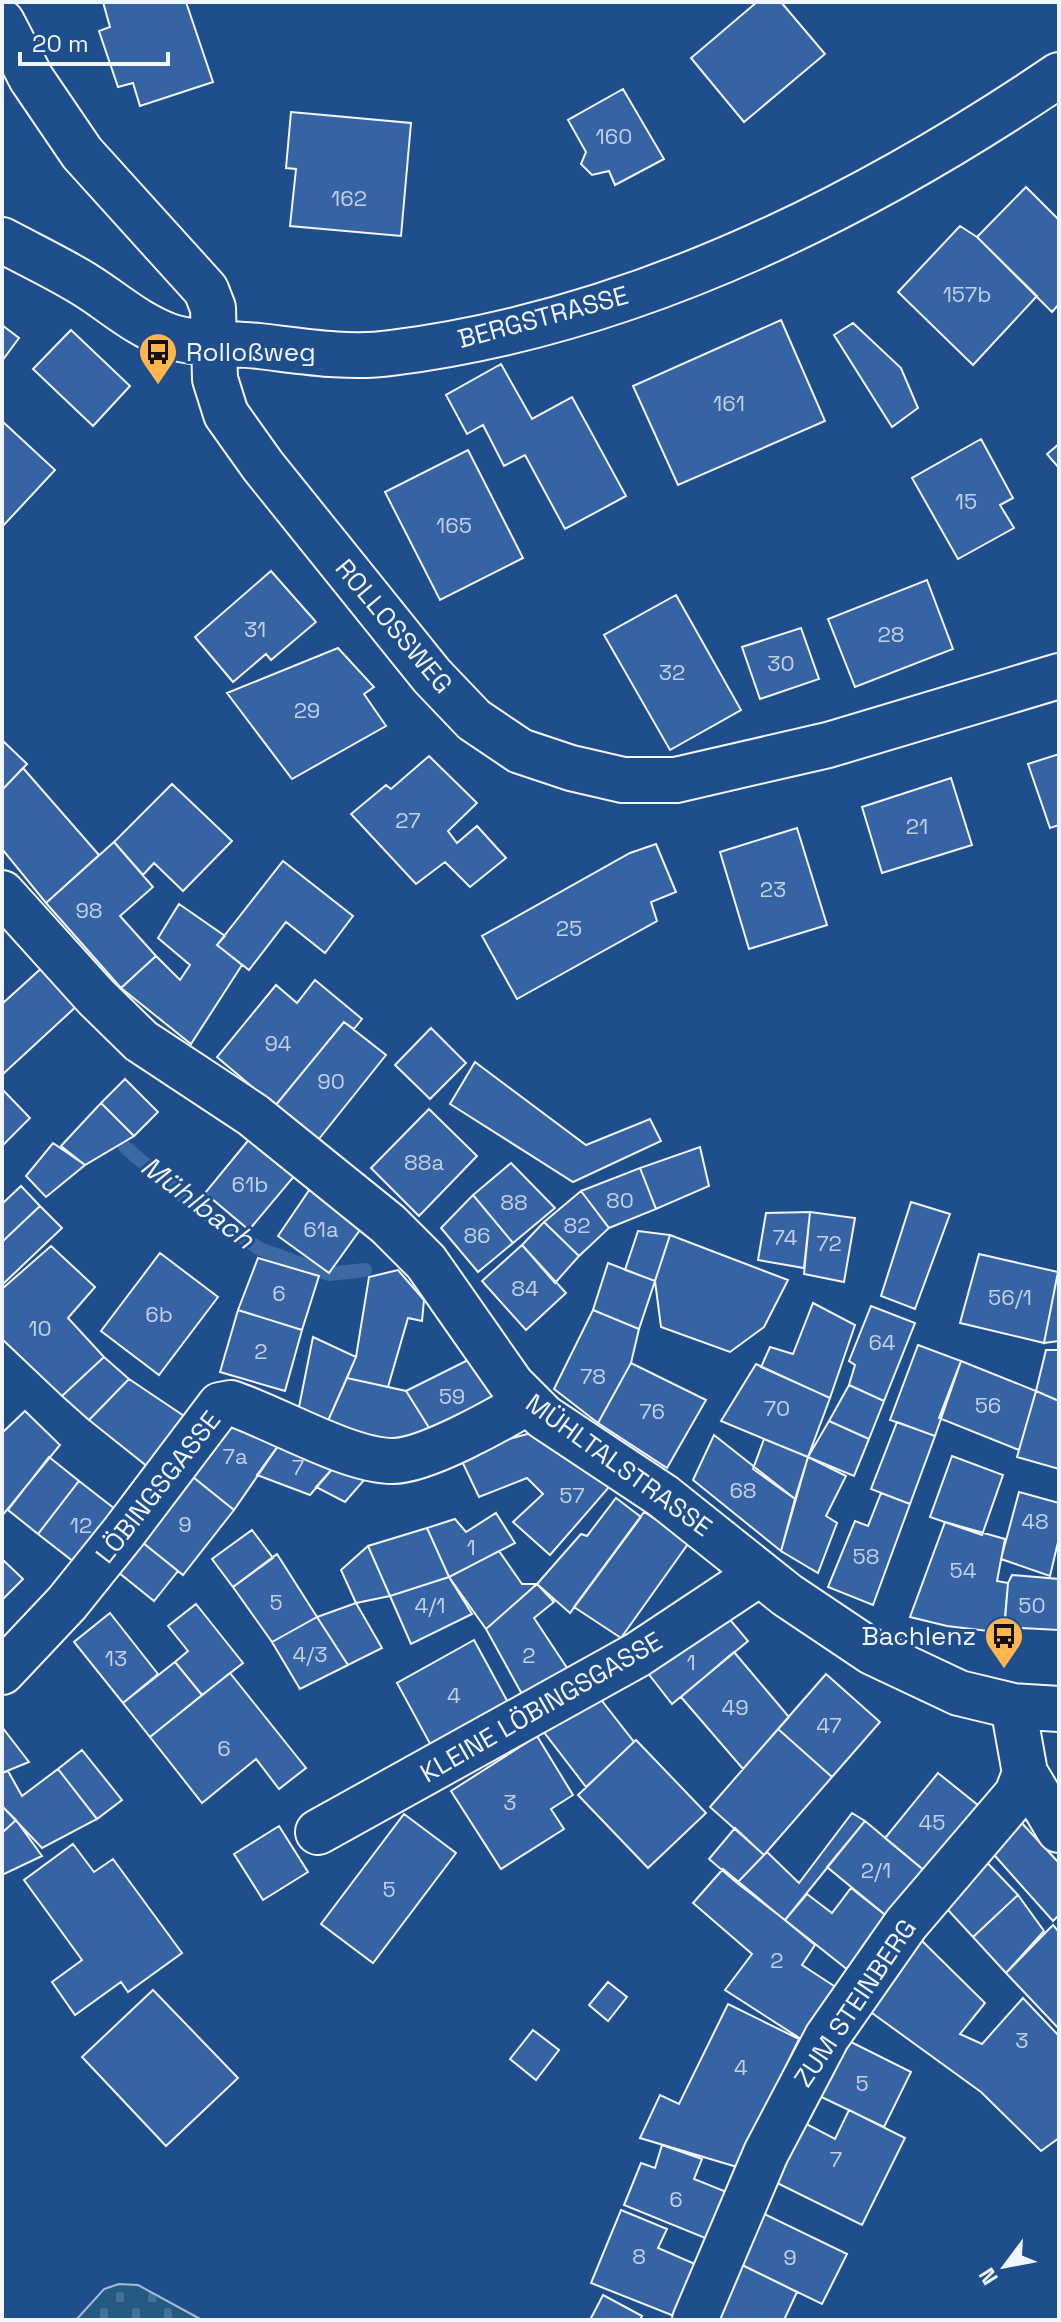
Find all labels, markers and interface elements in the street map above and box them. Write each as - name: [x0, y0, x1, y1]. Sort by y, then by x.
- scale bar: [20, 16, 168, 66]
- text: 20 m: [32, 28, 89, 59]
- house number: 160: [596, 122, 632, 150]
- house number: 162: [331, 184, 367, 212]
- street label: BERGSTRASSE: [454, 278, 632, 356]
- house number: 157b: [943, 280, 991, 308]
- bus stop icon: Rolloßweg: [137, 331, 179, 386]
- place label: Rolloßweg: [186, 335, 316, 369]
- house number: 161: [713, 389, 745, 417]
- house number: 15: [955, 487, 977, 515]
- house number: 165: [436, 511, 472, 539]
- street label: ROLLOSSWEG: [328, 552, 460, 700]
- house number: 31: [244, 615, 266, 643]
- house number: 28: [878, 620, 904, 648]
- house number: 30: [767, 649, 795, 677]
- house number: 32: [659, 658, 685, 686]
- house number: 29: [294, 696, 320, 724]
- house number: 27: [395, 806, 421, 834]
- house number: 21: [906, 812, 928, 840]
- house number: 23: [760, 875, 786, 903]
- house number: 98: [75, 896, 103, 924]
- house number: 25: [556, 914, 582, 942]
- house number: 94: [264, 1029, 292, 1057]
- house number: 90: [317, 1067, 345, 1095]
- water label: Mühlbach: [134, 1148, 263, 1257]
- house number: 88a: [404, 1148, 444, 1176]
- house number: 61b: [232, 1170, 268, 1198]
- house number: 80: [606, 1186, 634, 1214]
- house number: 88: [500, 1188, 528, 1216]
- house number: 82: [564, 1211, 590, 1239]
- house number: 61a: [303, 1215, 339, 1243]
- house number: 86: [463, 1221, 491, 1249]
- house number: 74: [773, 1223, 798, 1251]
- house number: 72: [816, 1229, 842, 1257]
- house number: 84: [511, 1274, 539, 1302]
- house number: 6: [272, 1279, 286, 1307]
- house number: 56/1: [988, 1283, 1032, 1311]
- house number: 6b: [145, 1300, 173, 1328]
- house number: 10: [28, 1314, 52, 1342]
- house number: 64: [868, 1328, 896, 1356]
- house number: 2: [254, 1337, 268, 1365]
- house number: 78: [580, 1362, 606, 1390]
- house number: 59: [439, 1382, 465, 1410]
- street label: MÜHLTALSTRASSE: [519, 1386, 719, 1544]
- house number: 56: [975, 1391, 1001, 1419]
- house number: 70: [764, 1394, 790, 1422]
- house number: 76: [639, 1397, 665, 1425]
- street label: LÖBINGSGASSE: [88, 1404, 228, 1570]
- house number: 7a: [222, 1442, 248, 1470]
- house number: 7: [292, 1453, 304, 1481]
- house number: 68: [729, 1476, 757, 1504]
- house number: 57: [559, 1481, 585, 1509]
- house number: 48: [1021, 1507, 1049, 1535]
- house number: 9: [178, 1510, 192, 1538]
- house number: 12: [70, 1511, 92, 1539]
- house number: 1: [466, 1533, 476, 1561]
- house number: 58: [853, 1542, 879, 1570]
- house number: 54: [950, 1556, 977, 1584]
- house number: 5: [269, 1588, 283, 1616]
- house number: 4/1: [414, 1591, 446, 1619]
- house number: 50: [1018, 1591, 1046, 1619]
- bus stop icon: Bachlenz: [983, 1615, 1025, 1670]
- place label: Bachlenz: [861, 1619, 976, 1653]
- street label: KLEINE LÖBINGSGASSE: [414, 1624, 668, 1790]
- house number: 4/3: [292, 1640, 328, 1668]
- house number: 2: [522, 1641, 536, 1669]
- house number: 13: [105, 1644, 127, 1672]
- house number: 1: [686, 1648, 696, 1676]
- house number: 4: [447, 1681, 461, 1709]
- house number: 49: [721, 1693, 749, 1721]
- house number: 47: [816, 1711, 842, 1739]
- house number: 6: [217, 1734, 231, 1762]
- house number: 3: [503, 1788, 517, 1816]
- house number: 45: [919, 1808, 945, 1836]
- house number: 2/1: [861, 1856, 891, 1884]
- house number: 5: [382, 1875, 396, 1903]
- street label: ZUM STEINBERG: [786, 1912, 924, 2094]
- house number: 2: [770, 1946, 784, 1974]
- house number: 3: [1015, 2026, 1029, 2054]
- house number: 4: [734, 2053, 748, 2081]
- house number: 5: [855, 2069, 869, 2097]
- house number: 7: [830, 2145, 842, 2173]
- house number: 6: [669, 2185, 683, 2213]
- north arrow: [965, 2226, 1045, 2306]
- house number: 8: [632, 2242, 646, 2270]
- house number: 9: [783, 2243, 797, 2271]
- text: N: [972, 2263, 1004, 2290]

